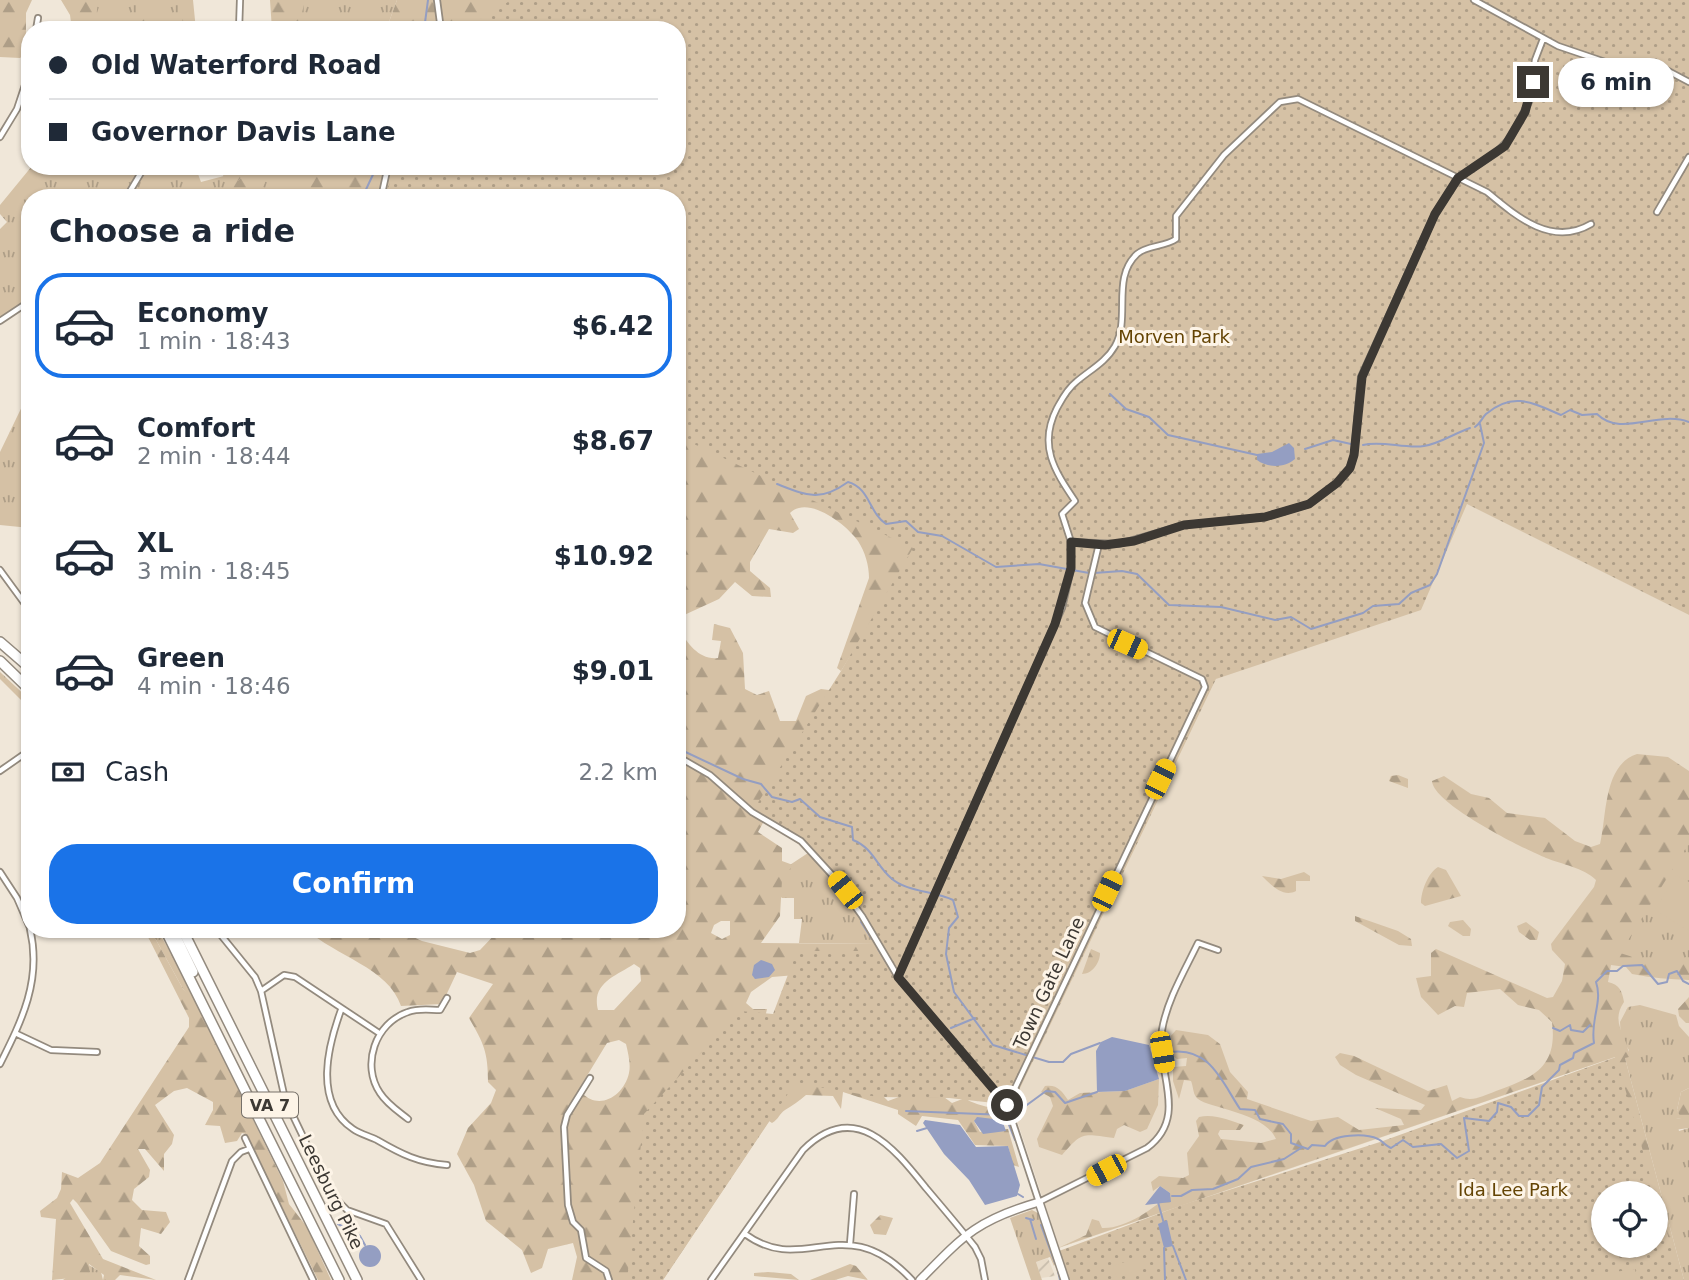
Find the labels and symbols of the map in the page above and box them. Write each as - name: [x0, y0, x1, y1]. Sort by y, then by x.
- callout: 6 min: [1558, 57, 1673, 106]
- route end: [1517, 66, 1549, 98]
- park label: Morven Park: [1118, 326, 1230, 347]
- car: [1104, 626, 1151, 662]
- car: [1142, 756, 1179, 802]
- car: [824, 867, 867, 913]
- car: [1089, 868, 1126, 914]
- street label: Town Gate Lane: [1008, 913, 1088, 1053]
- car: [1149, 1029, 1176, 1075]
- route start: [991, 1089, 1023, 1121]
- road number: VA 7: [242, 1092, 298, 1118]
- street label: Leesburg Pike: [295, 1131, 368, 1252]
- car: [1083, 1151, 1130, 1189]
- park label: Ida Lee Park: [1458, 1179, 1569, 1200]

